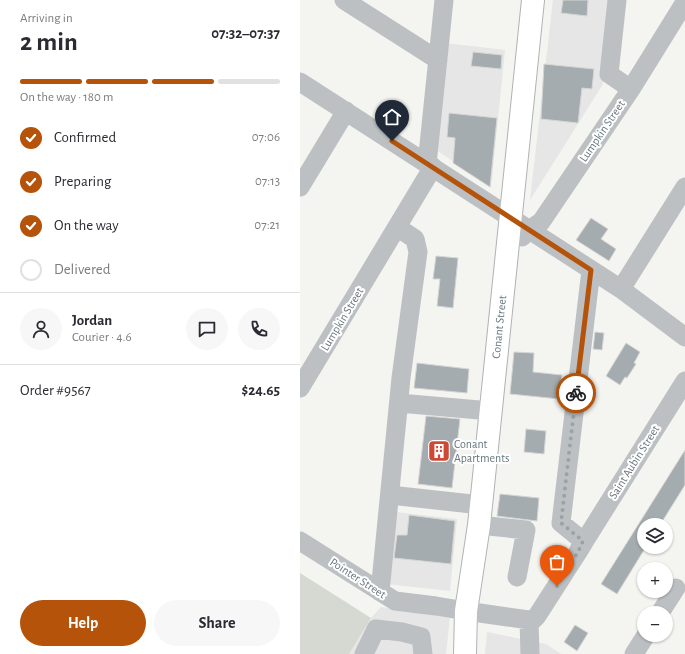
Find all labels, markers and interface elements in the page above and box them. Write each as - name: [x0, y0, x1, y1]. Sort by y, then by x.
- text: Arriving in: [20, 12, 73, 25]
- text: 07:32–07:37: [211, 26, 280, 41]
- text: 2 min: [20, 29, 78, 55]
- text: On the way · 180 m: [20, 91, 113, 104]
- street label: Lumpkin Street: [577, 98, 627, 164]
- pin: [375, 100, 409, 141]
- icon: home: [381, 106, 403, 128]
- icon: check: [20, 127, 42, 149]
- text: Confirmed: [54, 130, 116, 145]
- text: 07:06: [252, 131, 280, 144]
- icon: check: [20, 171, 42, 193]
- text: Preparing: [54, 174, 111, 189]
- text: 07:13: [255, 175, 280, 188]
- icon: check: [20, 215, 42, 237]
- text: On the way: [54, 218, 119, 233]
- text: 07:21: [254, 219, 280, 232]
- text: Delivered: [54, 262, 111, 277]
- street label: Lumpkin Street: [318, 285, 366, 353]
- street label: Conant Street: [490, 295, 508, 359]
- button: person: [20, 308, 62, 350]
- button: chat: [186, 308, 228, 350]
- button: phone: [238, 308, 280, 350]
- text: Jordan: [72, 313, 112, 328]
- text: Courier · 4.6: [72, 331, 132, 344]
- courier: [556, 373, 596, 413]
- icon: bike: [565, 382, 587, 404]
- text: Order #9567: [20, 383, 91, 398]
- text: $24.65: [241, 383, 280, 398]
- street label: Saint Aubin Street: [607, 423, 661, 501]
- building icon: Conant Apartments: [426, 438, 452, 464]
- place label: Conant Apartments: [454, 438, 510, 464]
- map controls: [637, 518, 673, 642]
- button: layers: [637, 518, 673, 554]
- pin: [540, 545, 574, 586]
- icon: bag: [546, 551, 568, 573]
- street label: Pointer Street: [328, 556, 388, 601]
- button: +: [637, 562, 673, 598]
- button: Help: [20, 600, 146, 646]
- button: Share: [154, 600, 280, 646]
- button: −: [637, 606, 673, 642]

